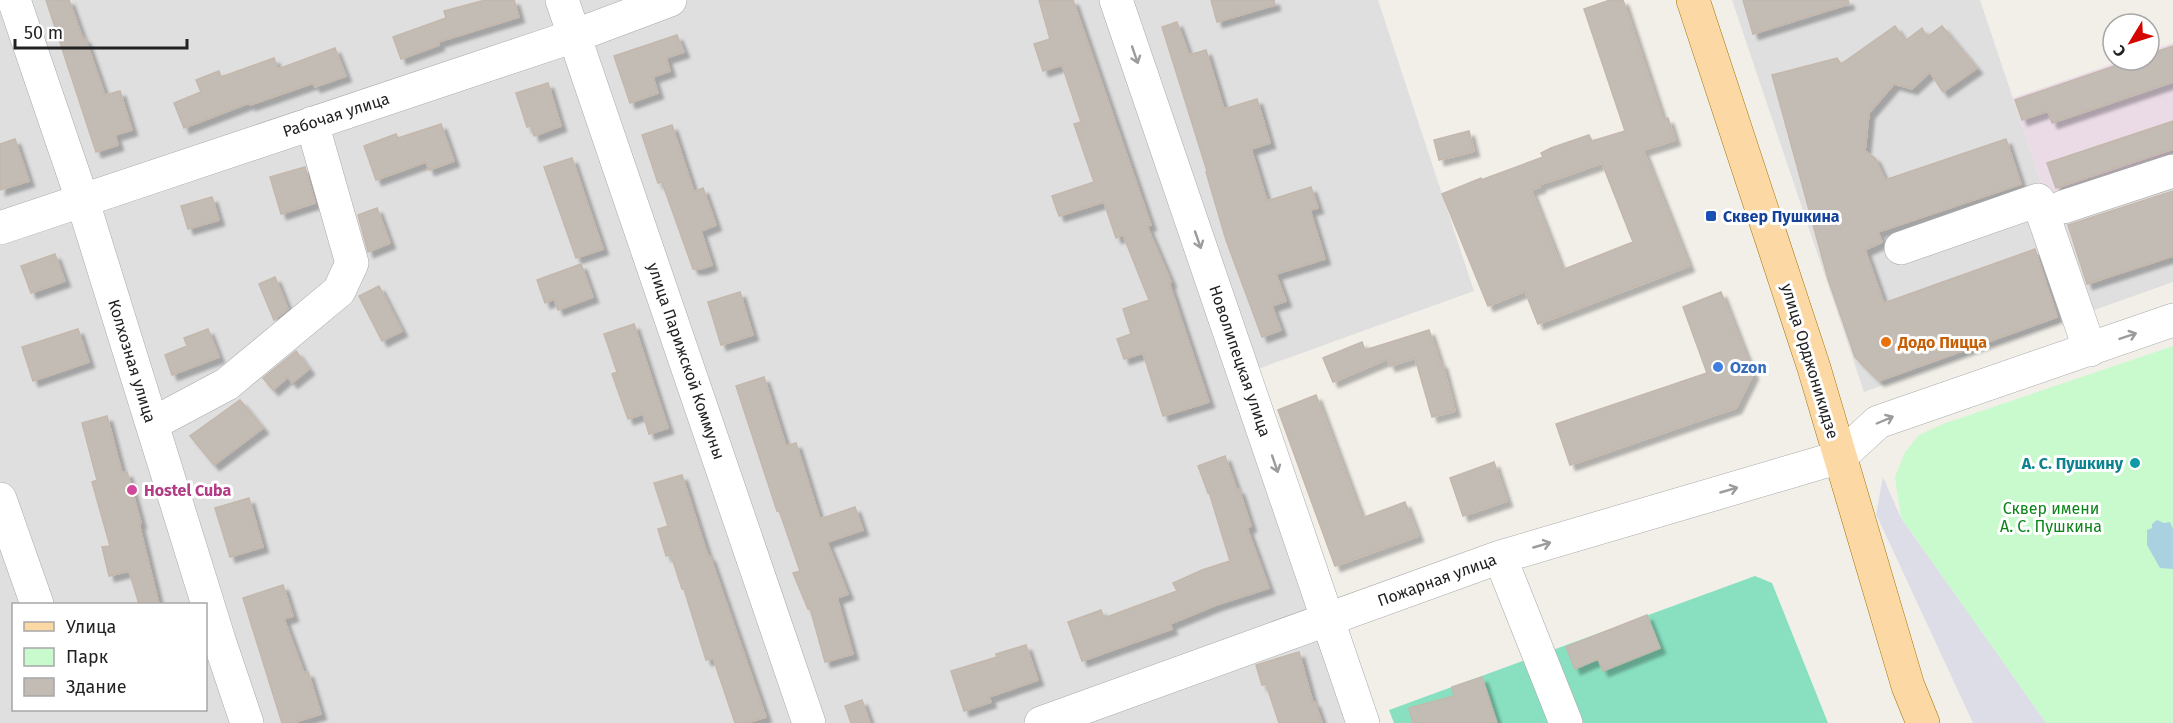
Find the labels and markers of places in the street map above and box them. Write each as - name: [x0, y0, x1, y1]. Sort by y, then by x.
- place label: Сквер Пушкина: [1723, 207, 1840, 226]
- marker: Сквер Пушкина: [1704, 209, 1718, 223]
- place label: Додо Пицца: [1897, 333, 1987, 352]
- marker: Додо Пицца: [1879, 335, 1893, 349]
- place label: Ozon: [1730, 358, 1767, 377]
- marker: Ozon: [1711, 360, 1725, 374]
- place label: А. С. Пушкину: [2021, 454, 2124, 473]
- marker: А. С. Пушкину: [2128, 456, 2142, 470]
- place label: Hostel Cuba: [144, 481, 231, 500]
- marker: Hostel Cuba: [125, 483, 139, 497]

